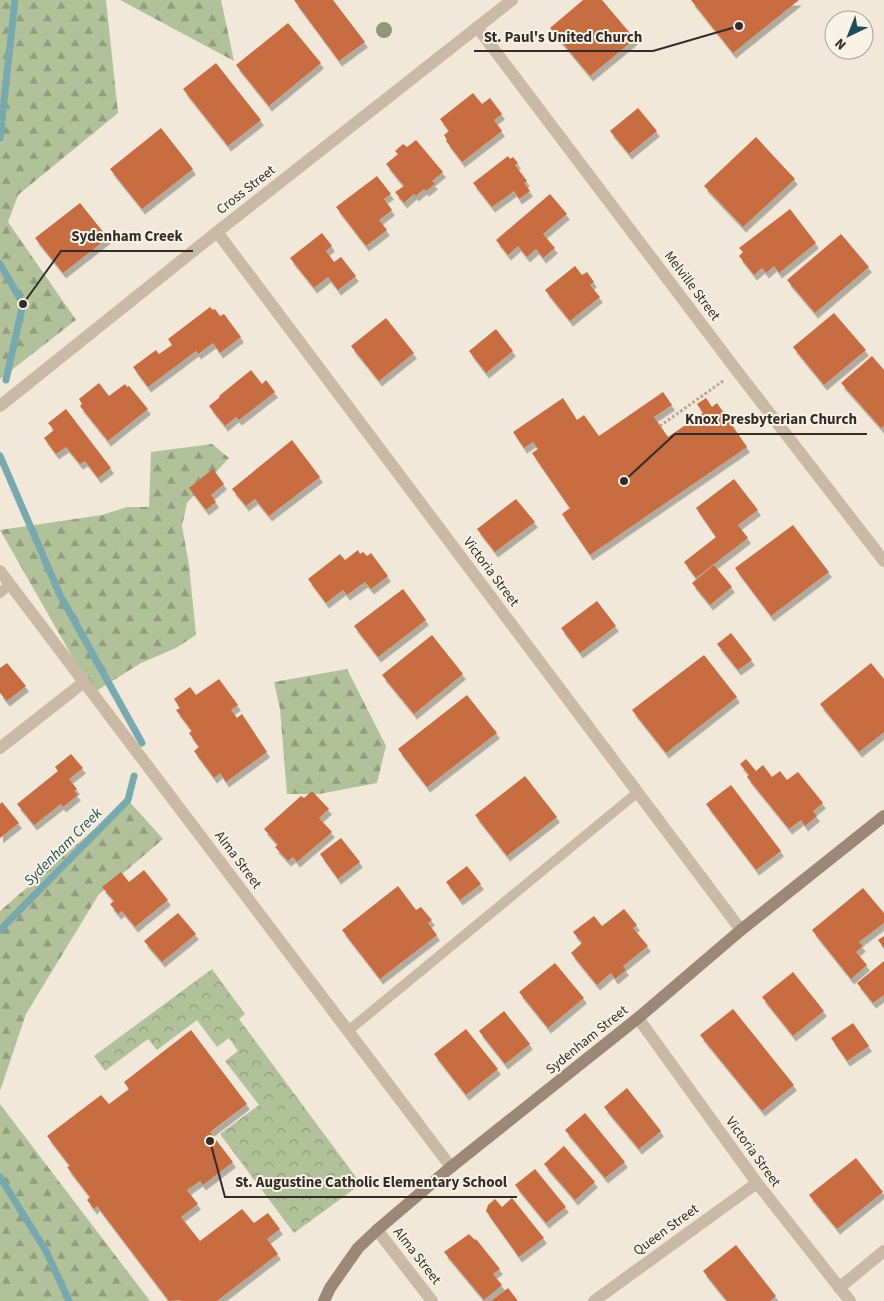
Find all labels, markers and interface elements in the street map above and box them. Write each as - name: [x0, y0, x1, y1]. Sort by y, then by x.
- north arrow: [824, 10, 874, 60]
- callout: St. Paul's United Church: [474, 21, 653, 51]
- text: St. Paul's United Church: [484, 27, 642, 48]
- text: N: [831, 33, 851, 54]
- street label: Cross Street: [212, 160, 280, 219]
- callout: Sydenham Creek: [61, 221, 193, 251]
- text: Sydenham Creek: [71, 226, 184, 247]
- street label: Melville Street: [659, 247, 725, 325]
- callout: Knox Presbyterian Church: [675, 404, 867, 434]
- text: Knox Presbyterian Church: [685, 409, 857, 430]
- street label: Victoria Street: [458, 533, 524, 611]
- water label: Sydenham Creek: [19, 803, 107, 891]
- street label: Alma Street: [210, 827, 267, 893]
- street label: Sydenham Street: [542, 1000, 633, 1079]
- street label: Victoria Street: [721, 1113, 785, 1191]
- callout: St. Augustine Catholic Elementary School: [225, 1167, 517, 1197]
- text: St. Augustine Catholic Elementary School: [235, 1172, 508, 1193]
- street label: Queen Street: [629, 1199, 703, 1261]
- street label: Alma Street: [388, 1223, 446, 1289]

